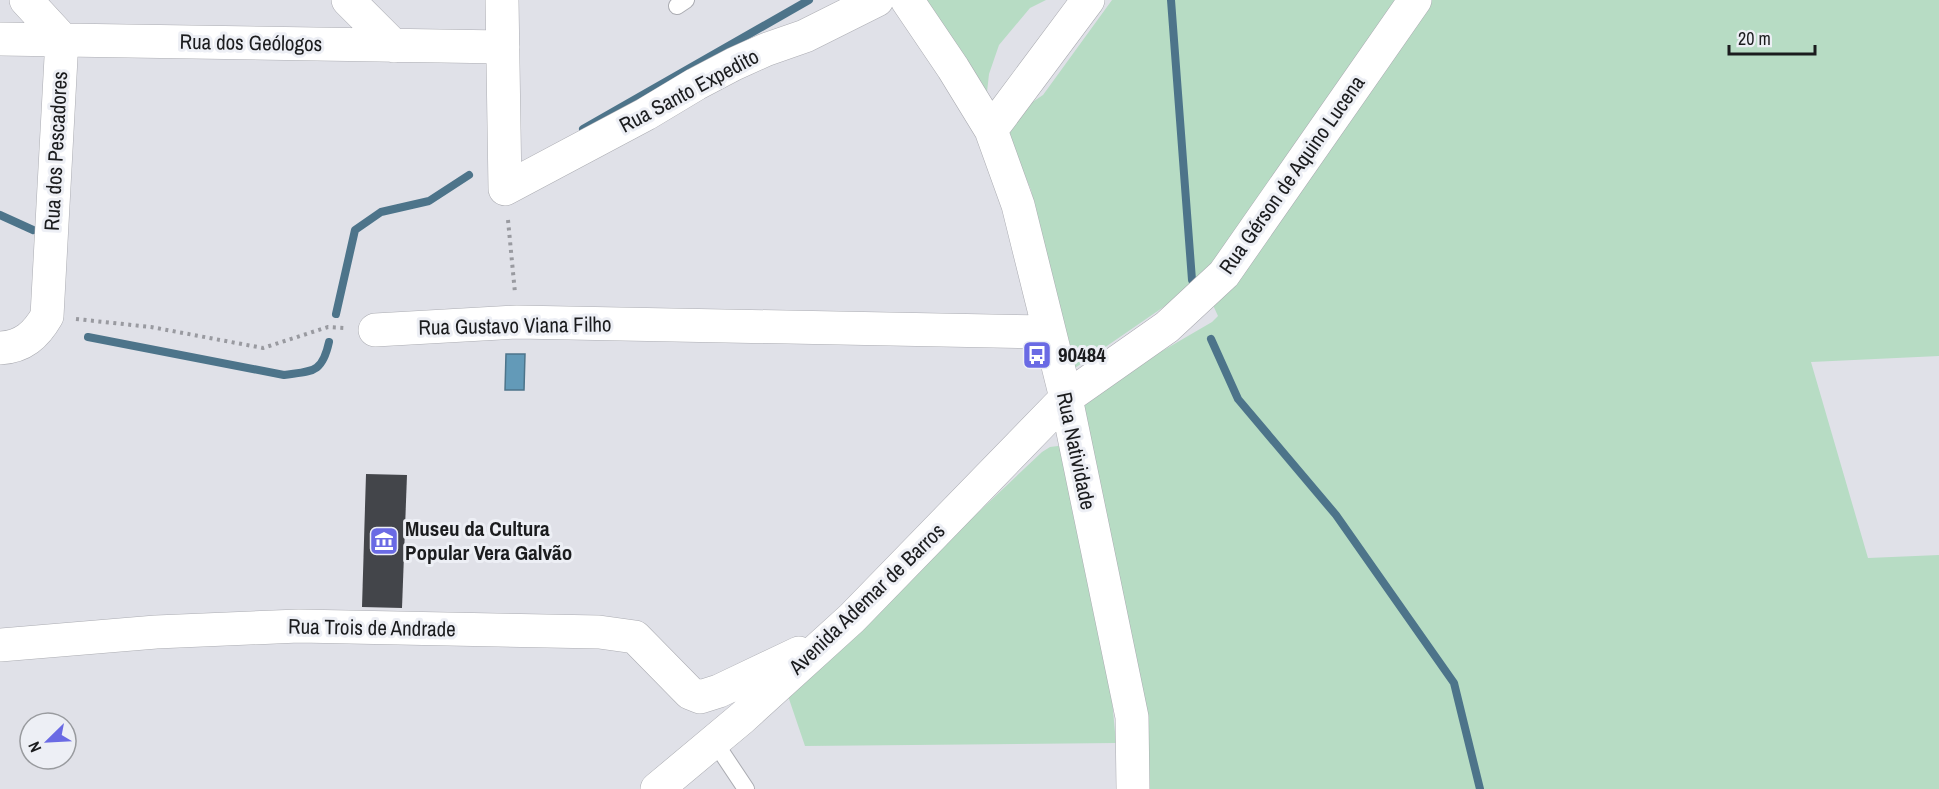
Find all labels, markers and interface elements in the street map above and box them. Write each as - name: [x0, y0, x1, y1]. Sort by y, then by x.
- scale bar: [1729, 18, 1814, 56]
- text: 20 m: [1738, 26, 1771, 51]
- street label: Rua dos Geólogos: [179, 27, 323, 58]
- street label: Rua Santo Expedito: [614, 42, 764, 140]
- street label: Rua Gérson de Aquino Lucena: [1212, 69, 1372, 280]
- street label: Rua dos Pescadores: [37, 70, 74, 232]
- street label: Rua Gustavo Viana Filho: [418, 309, 612, 342]
- bus stop icon: 90484: [1021, 339, 1053, 371]
- place label: 90484: [1058, 340, 1106, 369]
- street label: Rua Natividade: [1050, 389, 1103, 512]
- place label: Museu da Cultura Popular Vera Galvão: [405, 514, 572, 567]
- street label: Avenida Ademar de Barros: [782, 516, 951, 681]
- museum icon: Museu da Cultura Popular Vera Galvão: [368, 525, 400, 557]
- street label: Rua Trois de Andrade: [288, 612, 456, 643]
- north arrow: [18, 711, 78, 771]
- text: N: [22, 738, 46, 756]

